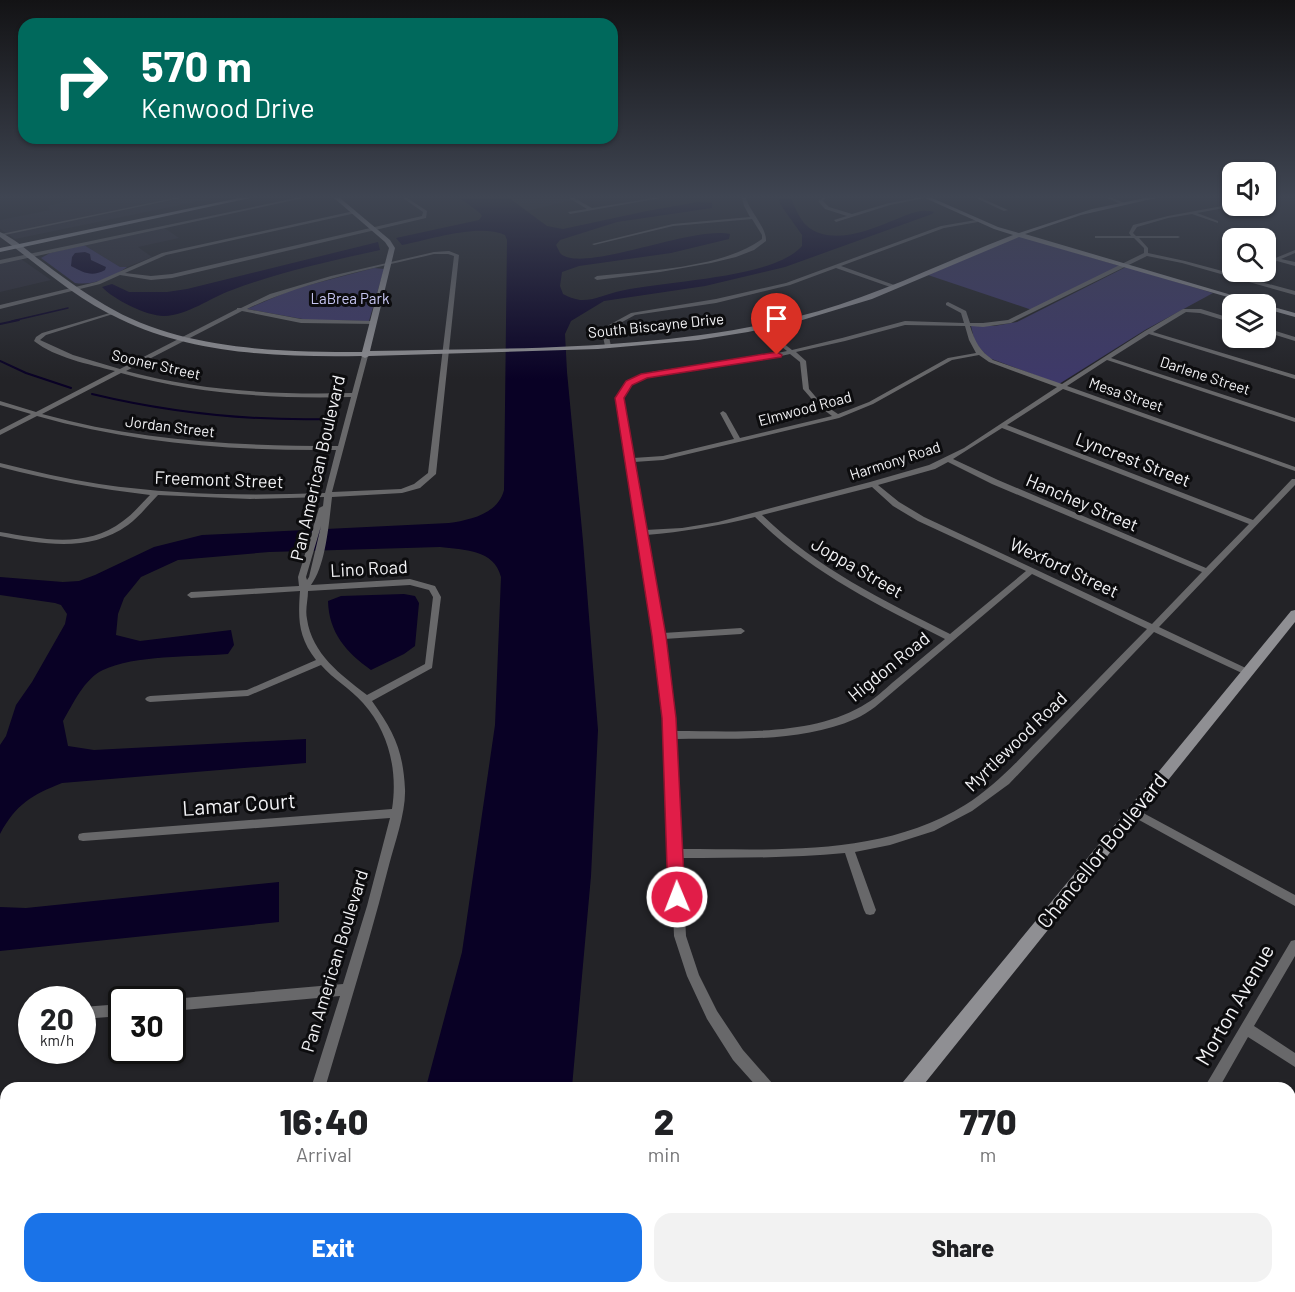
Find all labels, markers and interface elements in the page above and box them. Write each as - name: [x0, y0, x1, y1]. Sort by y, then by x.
- text: 570 m: [141, 40, 252, 90]
- icon: right: [42, 42, 120, 120]
- text: Kenwood Drive: [141, 91, 315, 123]
- map controls: [1222, 162, 1276, 348]
- button: sound: [1222, 162, 1276, 216]
- button: search: [1222, 228, 1276, 282]
- park label: LaBrea Park: [310, 289, 390, 307]
- pin: [751, 293, 802, 355]
- button: layers: [1222, 294, 1276, 348]
- icon: arrive: [760, 302, 793, 335]
- street label: South Biscayne Drive: [587, 309, 725, 341]
- street label: Sooner Street: [110, 345, 202, 383]
- street label: Darlene Street: [1158, 352, 1253, 398]
- street label: Pan American Boulevard: [285, 373, 349, 563]
- street label: Mesa Street: [1087, 373, 1166, 415]
- street label: Elmwood Road: [756, 387, 853, 429]
- street label: Jordan Street: [124, 412, 216, 440]
- street label: Lyncrest Street: [1073, 427, 1194, 491]
- street label: Harmony Road: [847, 437, 942, 483]
- street label: Freemont Street: [154, 466, 284, 492]
- street label: Hanchey Street: [1023, 469, 1142, 536]
- street label: Joppa Street: [808, 532, 907, 602]
- street label: Wexford Street: [1007, 532, 1122, 602]
- street label: Lino Road: [330, 555, 408, 581]
- street label: Higdon Road: [843, 627, 934, 706]
- street label: Myrtlewood Road: [960, 687, 1071, 796]
- street label: Chancellor Boulevard: [1031, 768, 1171, 933]
- street label: Lamar Court: [181, 787, 296, 820]
- position arrow: [645, 865, 709, 929]
- street label: Pan American Boulevard: [296, 867, 372, 1055]
- street label: Morton Avenue: [1189, 939, 1278, 1069]
- speed limit sign: 30: [108, 986, 186, 1064]
- text: 20: [40, 1000, 74, 1036]
- text: km/h: [40, 1031, 74, 1049]
- text: 16:40: [279, 1099, 368, 1142]
- text: 2: [654, 1099, 674, 1142]
- text: 770: [960, 1099, 1017, 1142]
- text: Arrival: [296, 1142, 352, 1166]
- text: min: [648, 1142, 680, 1166]
- text: m: [980, 1142, 996, 1166]
- button: Exit: [24, 1213, 642, 1282]
- button: Share: [654, 1213, 1272, 1282]

